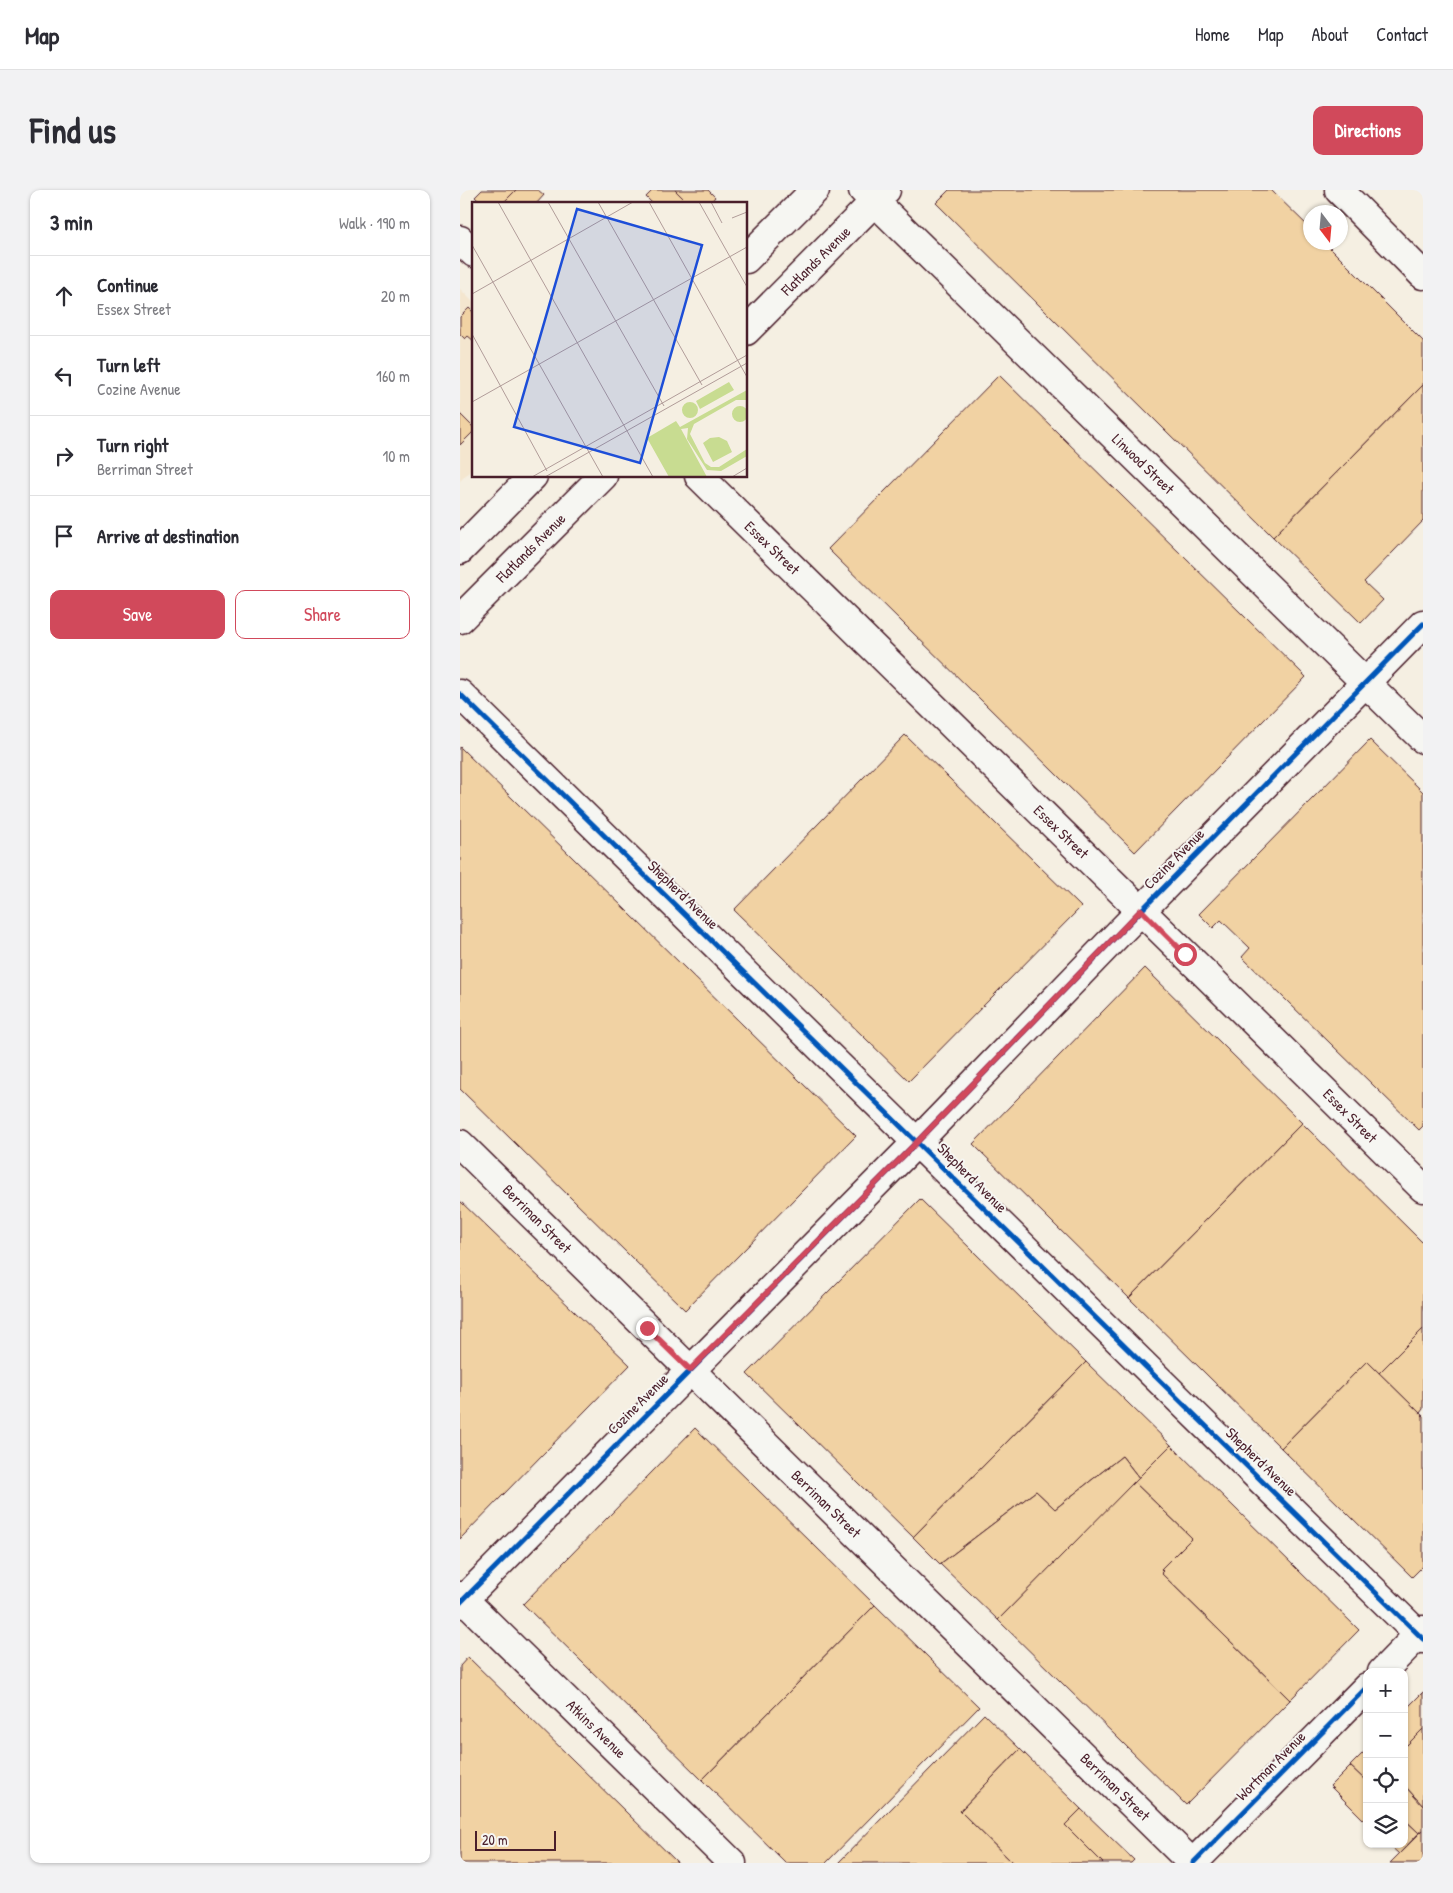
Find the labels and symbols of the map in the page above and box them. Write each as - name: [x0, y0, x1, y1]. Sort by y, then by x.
- inset map: [472, 202, 748, 478]
- north arrow: [1303, 205, 1348, 250]
- street label: Flatlands Avenue: [776, 221, 855, 301]
- street label: Linwood Street: [1108, 429, 1180, 499]
- street label: Flatlands Avenue: [491, 508, 570, 588]
- street label: Essex Street: [740, 516, 805, 580]
- street label: Essex Street: [1029, 800, 1094, 864]
- street label: Cozine Avenue: [1139, 824, 1209, 894]
- street label: Shepherd Avenue: [643, 855, 723, 934]
- route start: [1174, 943, 1197, 966]
- street label: Essex Street: [1318, 1084, 1383, 1148]
- street label: Shepherd Avenue: [933, 1138, 1012, 1217]
- street label: Berriman Street: [498, 1180, 577, 1258]
- route end: [636, 1317, 659, 1340]
- street label: Cozine Avenue: [603, 1369, 673, 1439]
- street label: Shepherd Avenue: [1221, 1422, 1301, 1501]
- street label: Berriman Street: [787, 1465, 867, 1543]
- street label: Atkins Avenue: [562, 1695, 631, 1763]
- street label: Wortman Avenue: [1231, 1726, 1310, 1805]
- street label: Berriman Street: [1076, 1748, 1156, 1826]
- scale bar: [475, 1828, 556, 1851]

